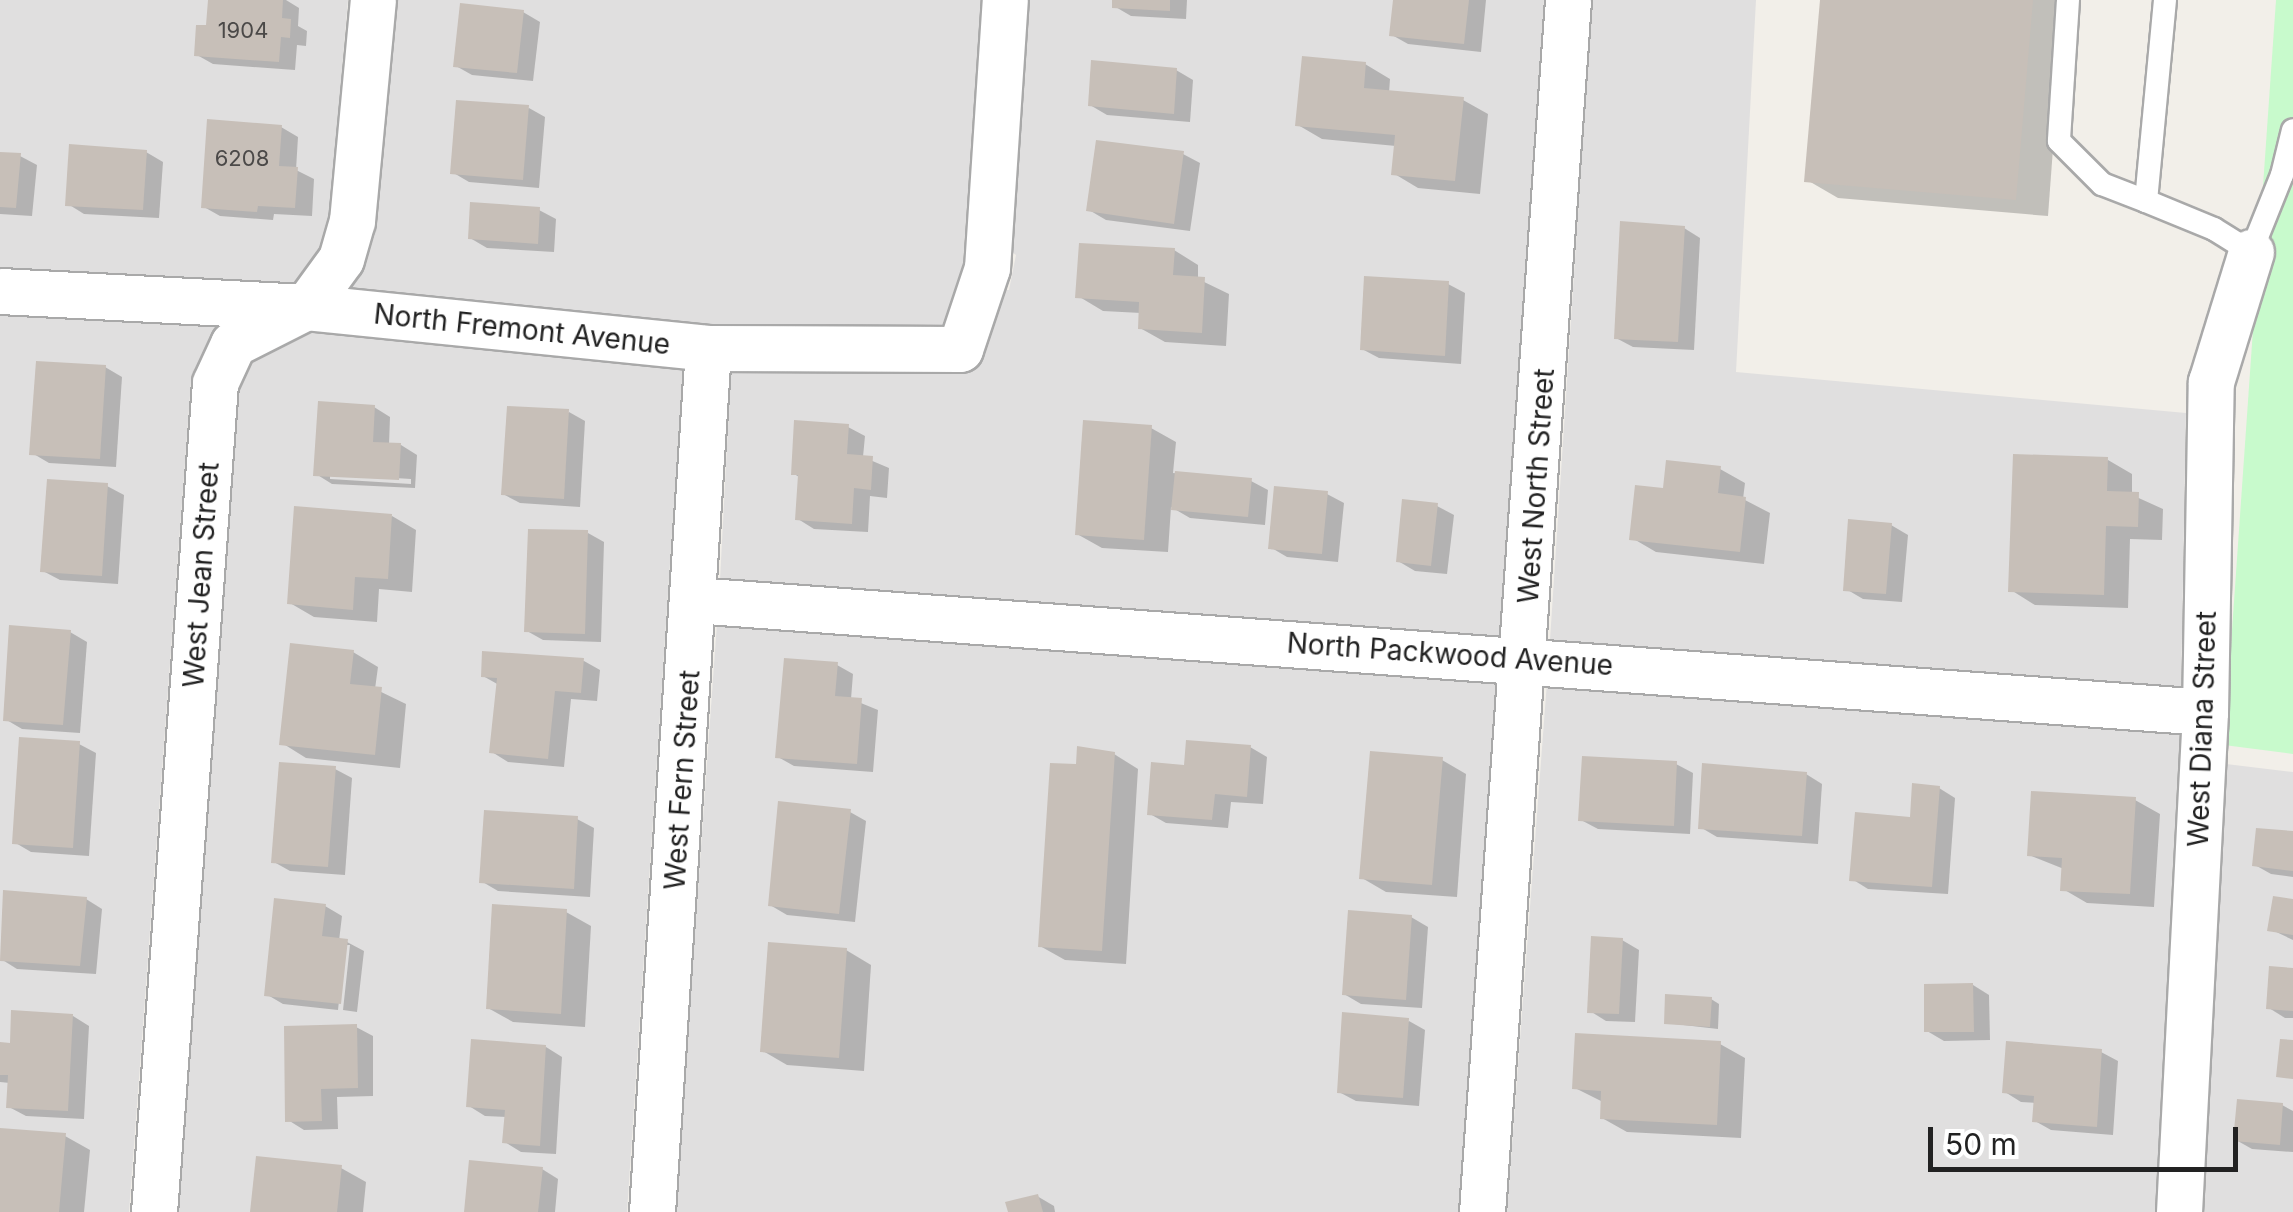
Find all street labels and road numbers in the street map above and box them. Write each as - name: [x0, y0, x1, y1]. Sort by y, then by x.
- street label: North Fremont Avenue: [372, 297, 672, 361]
- street label: West North Street: [1511, 367, 1561, 605]
- street label: West Jean Street: [176, 461, 226, 689]
- street label: West Diana Street: [2181, 610, 2223, 848]
- street label: North Packwood Avenue: [1286, 626, 1614, 682]
- street label: West Fern Street: [658, 669, 706, 891]

